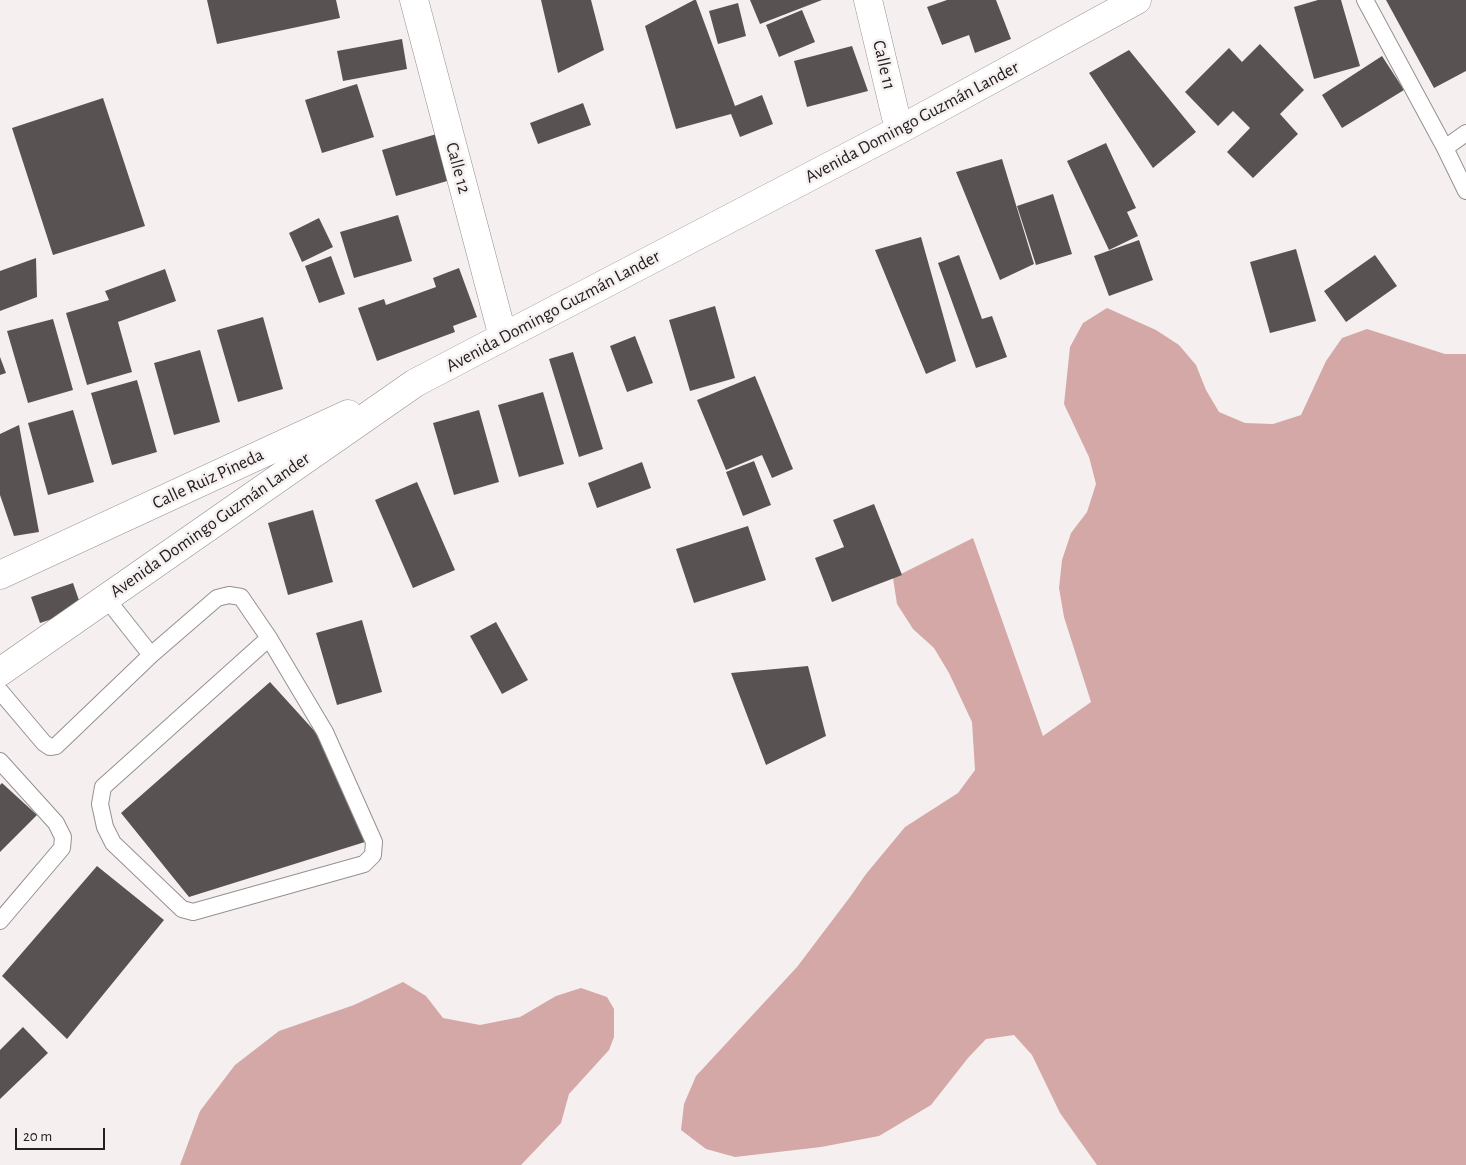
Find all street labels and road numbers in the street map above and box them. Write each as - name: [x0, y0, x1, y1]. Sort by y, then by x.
- street label: Calle 11: [868, 38, 900, 92]
- street label: Avenida Domingo Guzmán Lander: [801, 56, 1023, 188]
- street label: Calle 12: [441, 140, 475, 196]
- street label: Avenida Domingo Guzmán Lander: [442, 245, 664, 377]
- street label: Calle Ruiz Pineda: [149, 444, 267, 514]
- street label: Avenida Domingo Guzmán Lander: [106, 448, 314, 602]

